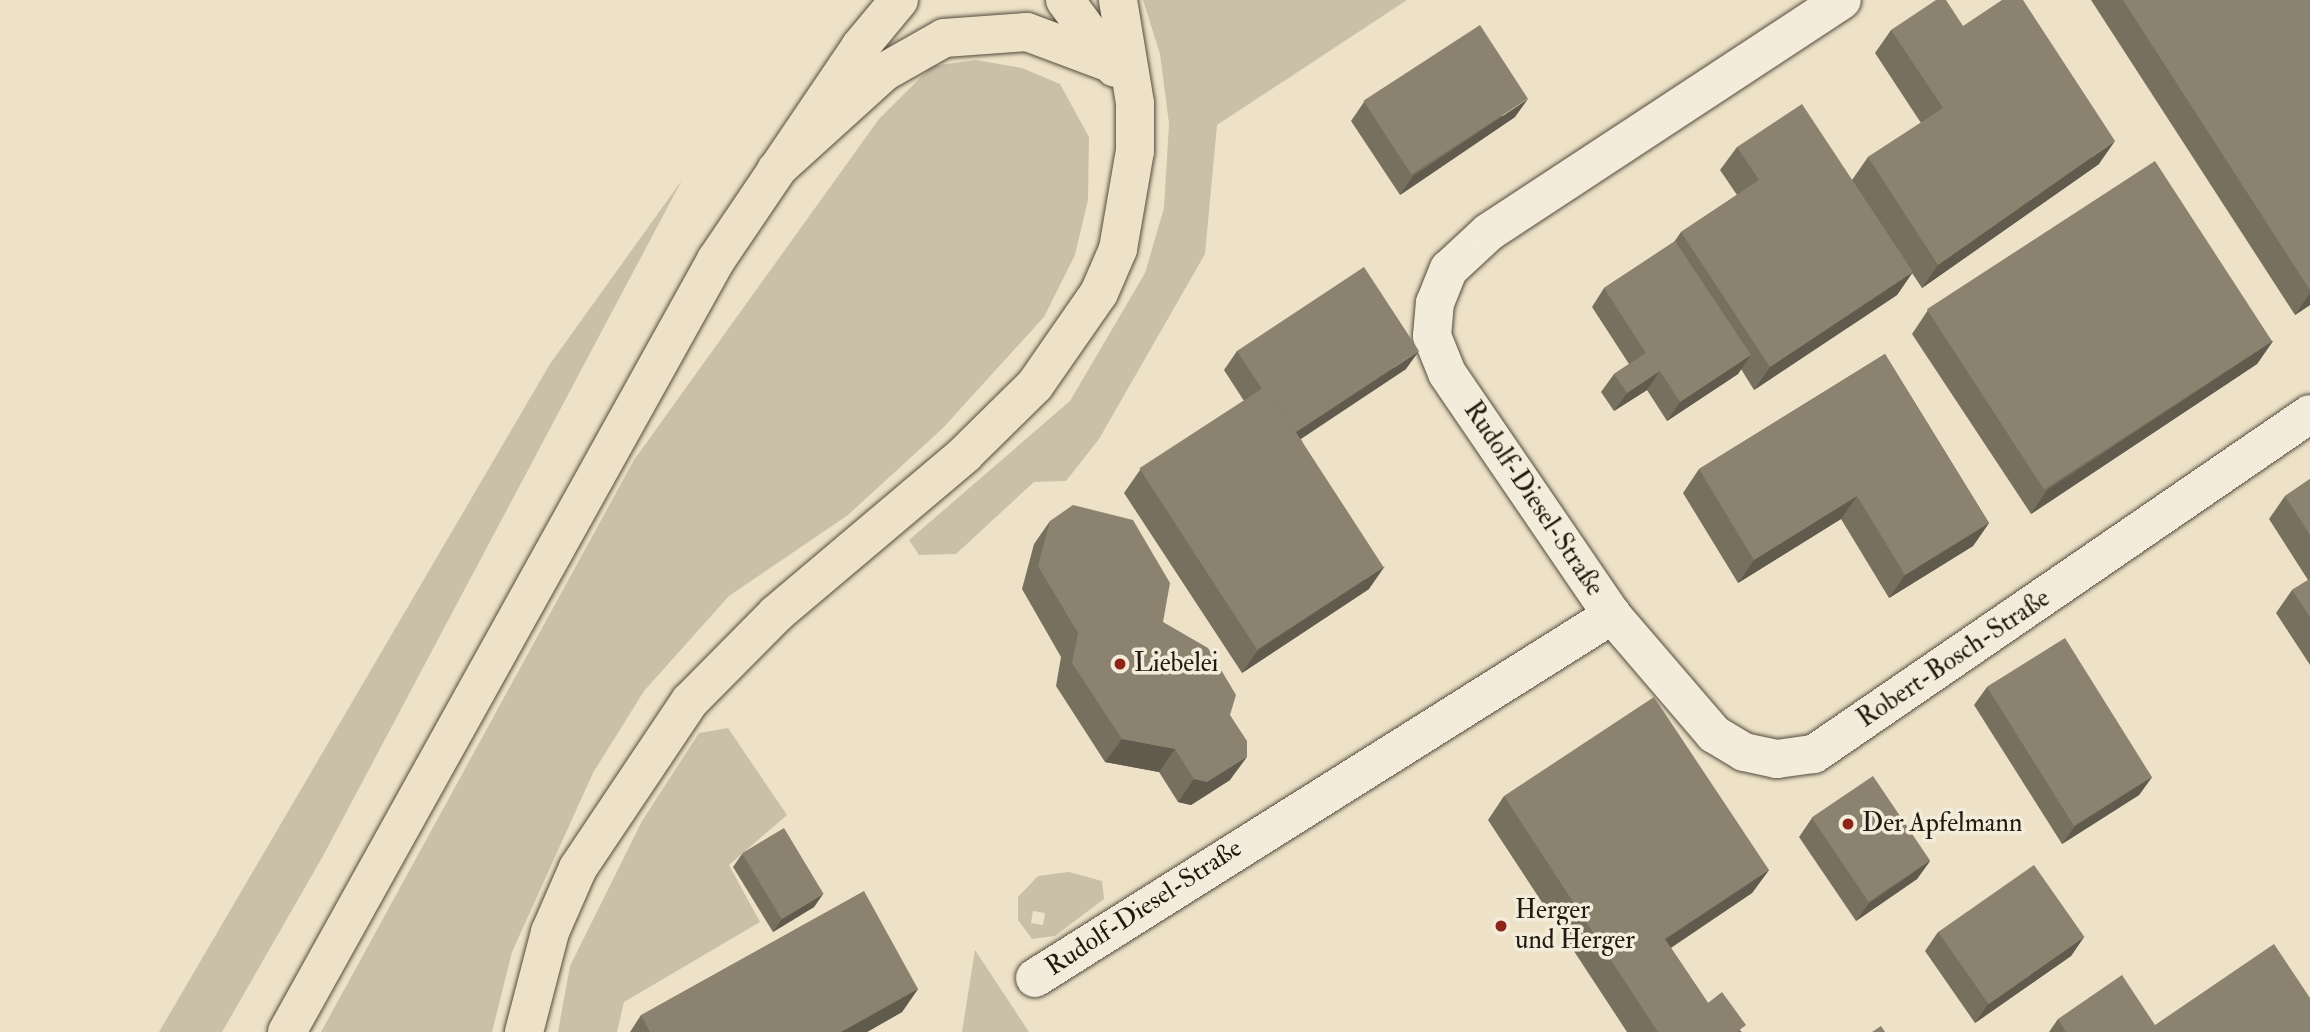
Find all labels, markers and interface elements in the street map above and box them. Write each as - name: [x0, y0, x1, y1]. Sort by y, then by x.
- street label: Rudolf-Diesel-Straße: [1456, 396, 1610, 602]
- street label: Robert-Bosch-Straße: [1852, 583, 2056, 735]
- place label: Liebelei: [1134, 648, 1218, 680]
- marker: Liebelei: [1112, 656, 1128, 672]
- place label: Der Apfelmann: [1862, 808, 2022, 840]
- marker: Der Apfelmann: [1840, 816, 1856, 832]
- street label: Rudolf-Diesel-Straße: [1040, 833, 1248, 983]
- place label: Herger und Herger: [1515, 895, 1635, 956]
- marker: Herger und Herger: [1493, 918, 1509, 934]

